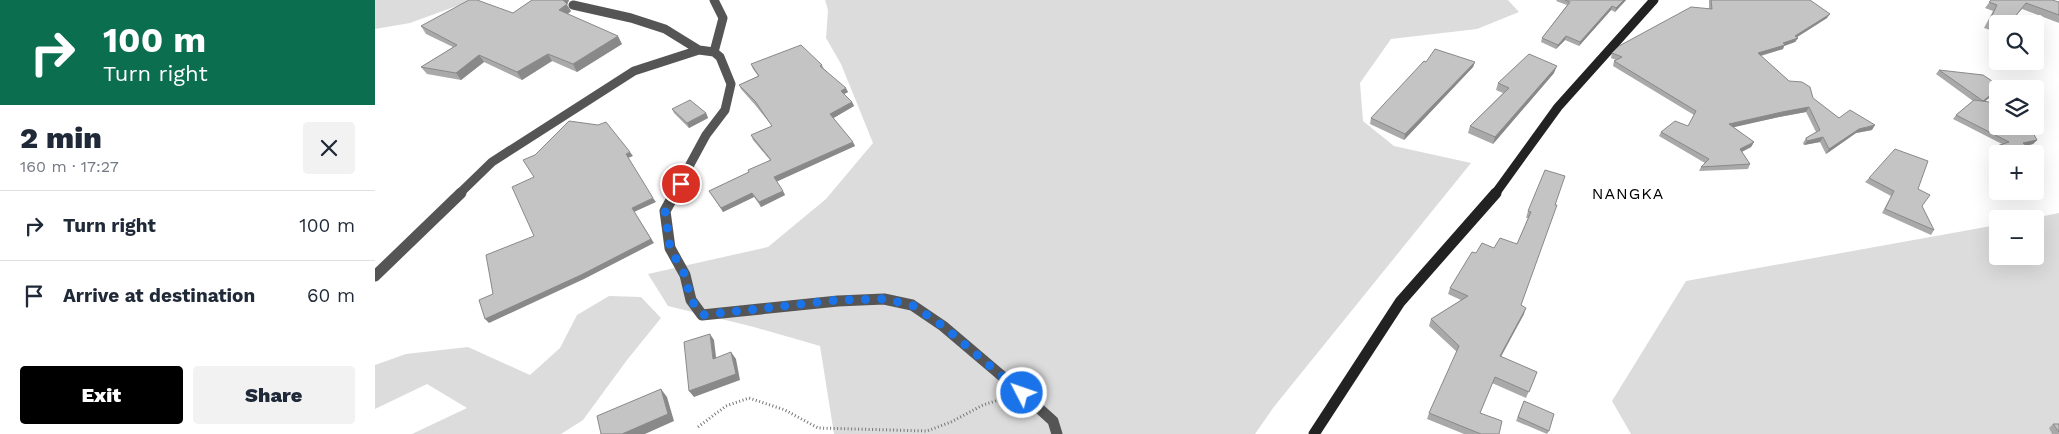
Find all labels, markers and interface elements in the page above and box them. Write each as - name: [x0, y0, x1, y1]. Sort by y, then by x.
- map controls: [1989, 15, 2044, 265]
- button: search: [1989, 15, 2044, 70]
- text: 100 m: [103, 19, 206, 61]
- icon: right: [20, 20, 85, 85]
- text: Turn right: [103, 61, 208, 86]
- button: layers: [1989, 80, 2044, 135]
- text: 2 min: [20, 120, 102, 155]
- button: close: [303, 122, 355, 174]
- button: +: [1989, 145, 2044, 200]
- text: 160 m · 17:27: [20, 157, 119, 176]
- pin: [660, 163, 702, 205]
- icon: arrive: [667, 170, 695, 198]
- district label: NANGKA: [1592, 184, 1664, 203]
- button: −: [1989, 210, 2044, 265]
- icon: right: [20, 212, 48, 240]
- text: Turn right: [63, 214, 156, 237]
- text: 100 m: [299, 214, 355, 237]
- icon: arrive: [20, 282, 48, 310]
- text: Arrive at destination: [63, 284, 255, 307]
- text: 60 m: [307, 284, 355, 307]
- button: Exit: [20, 366, 183, 424]
- button: Share: [193, 366, 355, 424]
- position arrow: [995, 366, 1047, 418]

